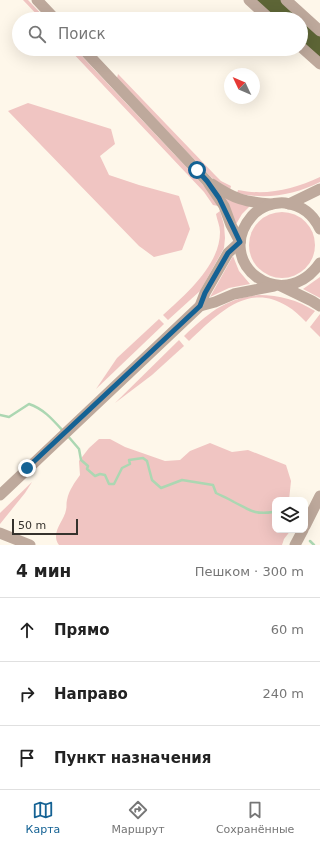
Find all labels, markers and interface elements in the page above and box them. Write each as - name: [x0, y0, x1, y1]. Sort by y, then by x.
- search box: [12, 12, 308, 56]
- icon: search: [26, 23, 48, 45]
- text: Поиск: [58, 25, 106, 43]
- north arrow: [224, 68, 260, 104]
- route start: [188, 161, 206, 179]
- route end: [18, 459, 36, 477]
- map controls: [272, 497, 308, 533]
- button: layers: [272, 497, 308, 533]
- scale bar: [12, 517, 78, 536]
- text: 50 m: [18, 519, 46, 532]
- text: 4 мин: [16, 561, 71, 581]
- text: Пешком · 300 m: [195, 564, 304, 579]
- icon: ahead: [16, 619, 38, 641]
- text: Прямо: [54, 621, 110, 639]
- text: 60 m: [271, 622, 304, 637]
- icon: right: [16, 683, 38, 705]
- text: Направо: [54, 685, 128, 703]
- text: 240 m: [262, 686, 304, 701]
- icon: arrive: [16, 747, 38, 769]
- text: Пункт назначения: [54, 749, 211, 767]
- tab: Карта: [26, 799, 60, 836]
- tab: Маршрут: [112, 799, 165, 836]
- tab: Сохранённые: [216, 799, 294, 836]

